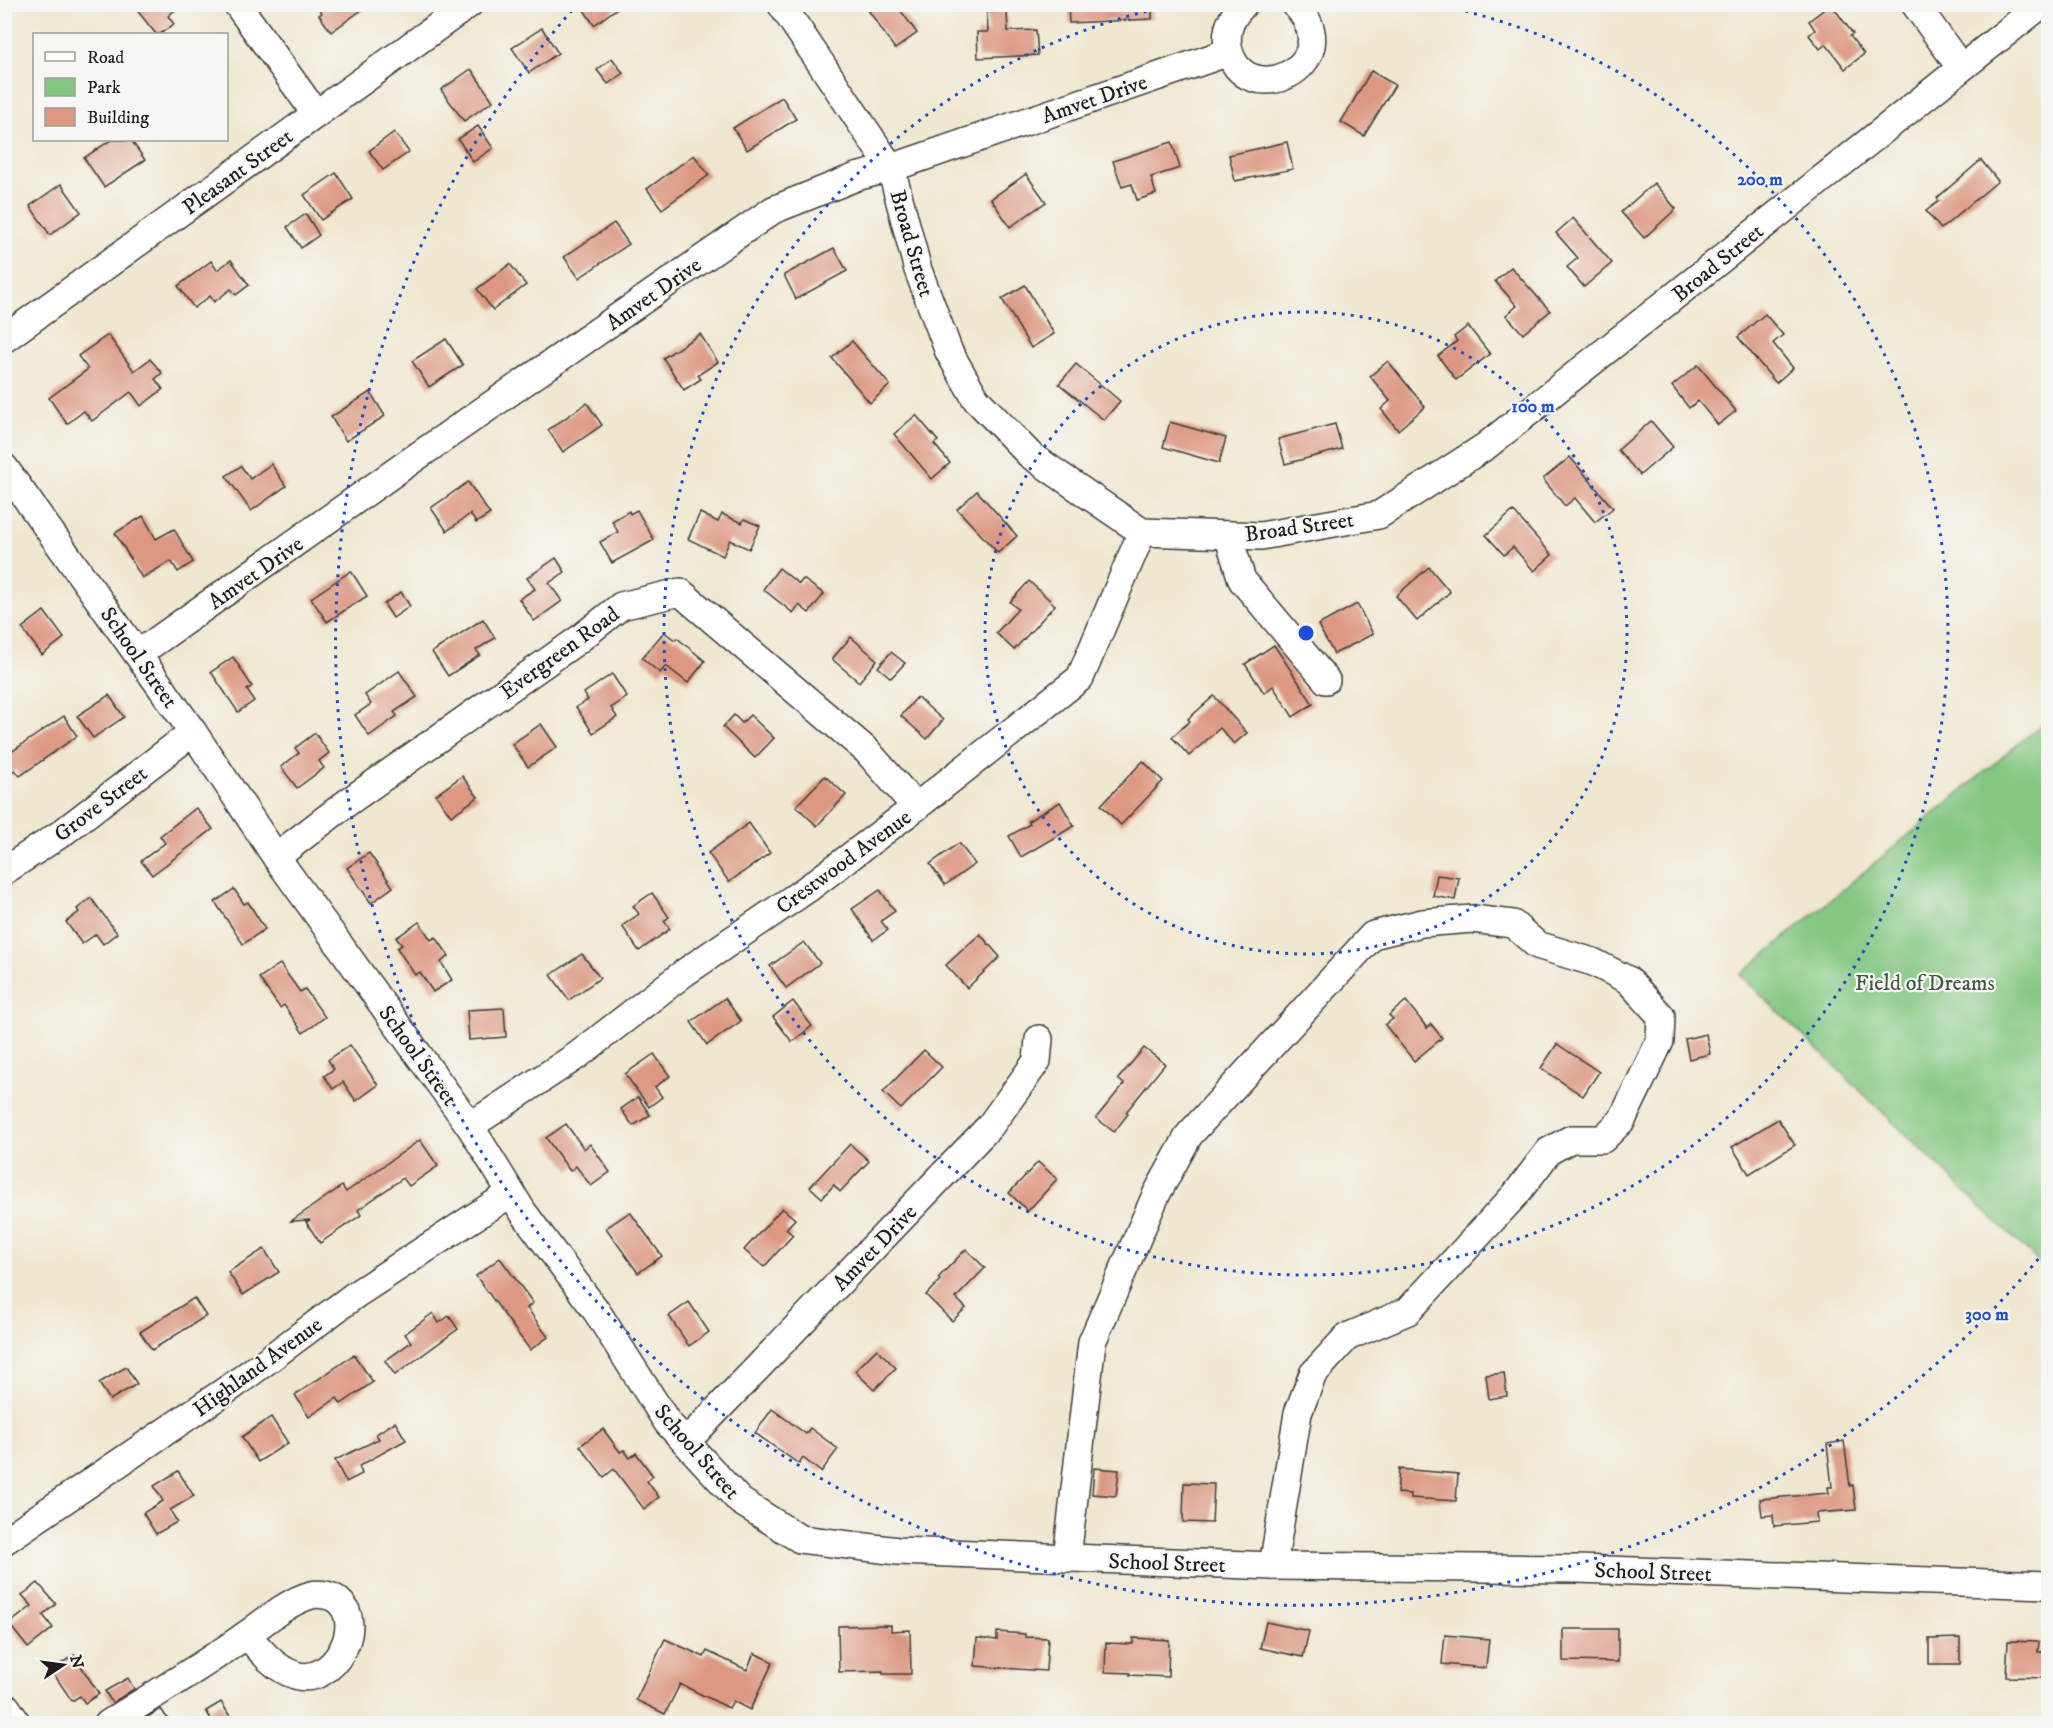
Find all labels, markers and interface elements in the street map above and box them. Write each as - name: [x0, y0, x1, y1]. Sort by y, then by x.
- legend: [33, 33, 228, 141]
- text: Road: [87, 47, 124, 69]
- street label: Amvet Drive: [1038, 69, 1151, 130]
- text: Park: [87, 77, 121, 99]
- text: Building: [87, 107, 149, 129]
- street label: Pleasant Street: [178, 123, 298, 221]
- text: 200 m: [1737, 169, 1783, 191]
- street label: Broad Street: [883, 187, 940, 300]
- street label: Broad Street: [1667, 218, 1769, 308]
- street label: Amvet Drive: [601, 252, 707, 337]
- text: 100 m: [1511, 396, 1555, 418]
- street label: Broad Street: [1243, 506, 1355, 548]
- street label: Amvet Drive: [203, 531, 309, 616]
- street label: Evergreen Road: [495, 601, 625, 706]
- street label: School Street: [94, 602, 183, 714]
- centre of rings: [1296, 623, 1316, 643]
- street label: Grove Street: [49, 760, 153, 848]
- street label: Crestwood Avenue: [771, 804, 917, 920]
- park label: Field of Dreams: [1855, 970, 1995, 997]
- street label: School Street: [372, 1001, 463, 1111]
- street label: Amvet Drive: [827, 1199, 923, 1297]
- text: 300 m: [1965, 1304, 2009, 1326]
- street label: Highland Avenue: [188, 1311, 328, 1423]
- street label: School Street: [648, 1399, 745, 1505]
- street label: School Street: [1108, 1548, 1226, 1579]
- street label: School Street: [1594, 1557, 1712, 1588]
- north arrow: [33, 1635, 93, 1695]
- text: N: [65, 1653, 88, 1671]

